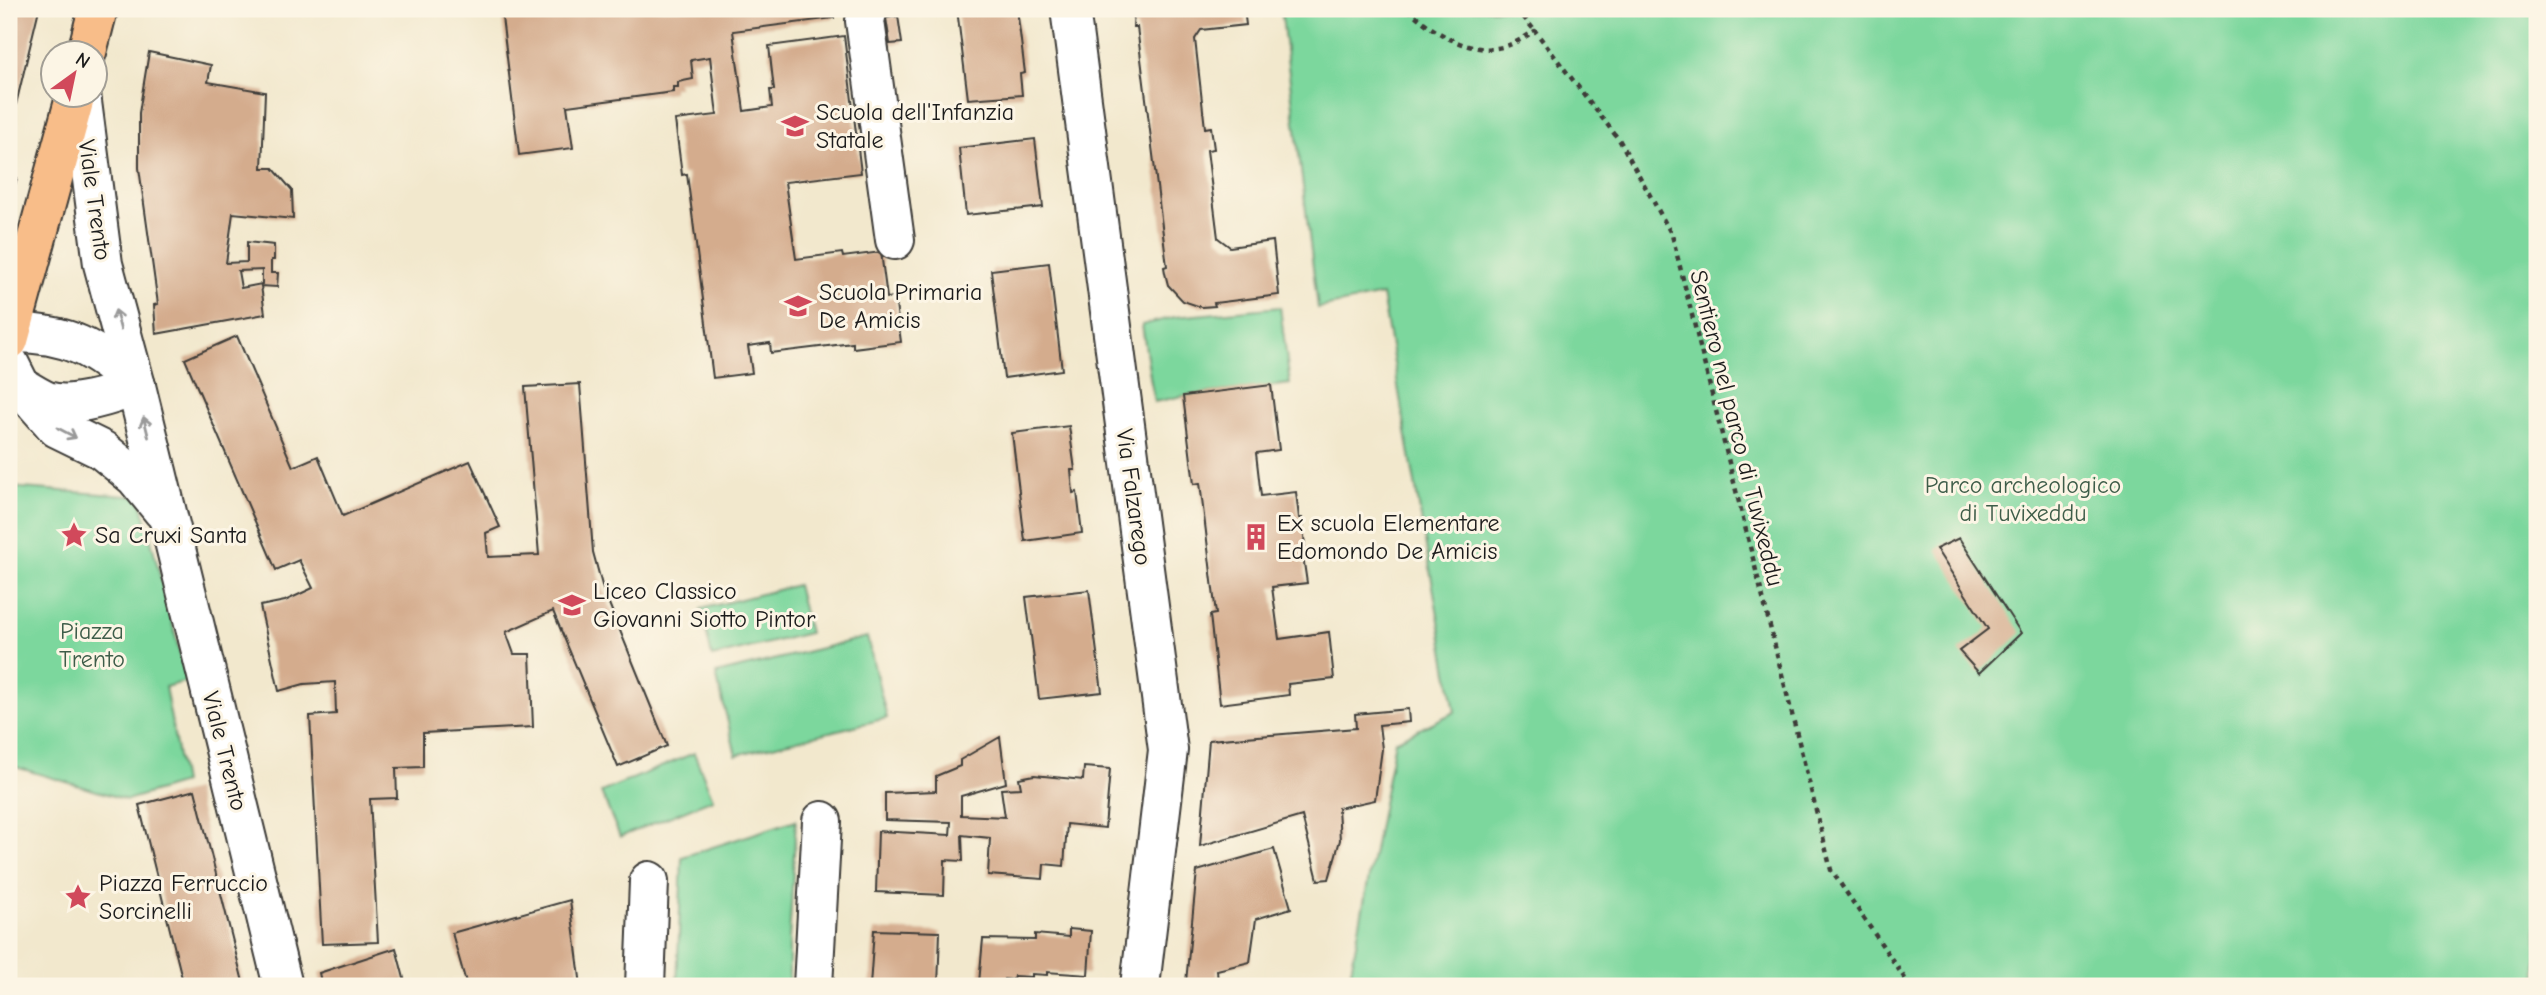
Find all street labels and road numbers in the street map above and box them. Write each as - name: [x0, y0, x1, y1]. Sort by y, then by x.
- street label: Viale Trento: [73, 138, 117, 262]
- street label: Sentiero nel parco di Tuvixeddu: [1684, 267, 1790, 589]
- street label: Via Falzarego: [1111, 427, 1157, 567]
- street label: Viale Trento: [197, 689, 253, 813]

